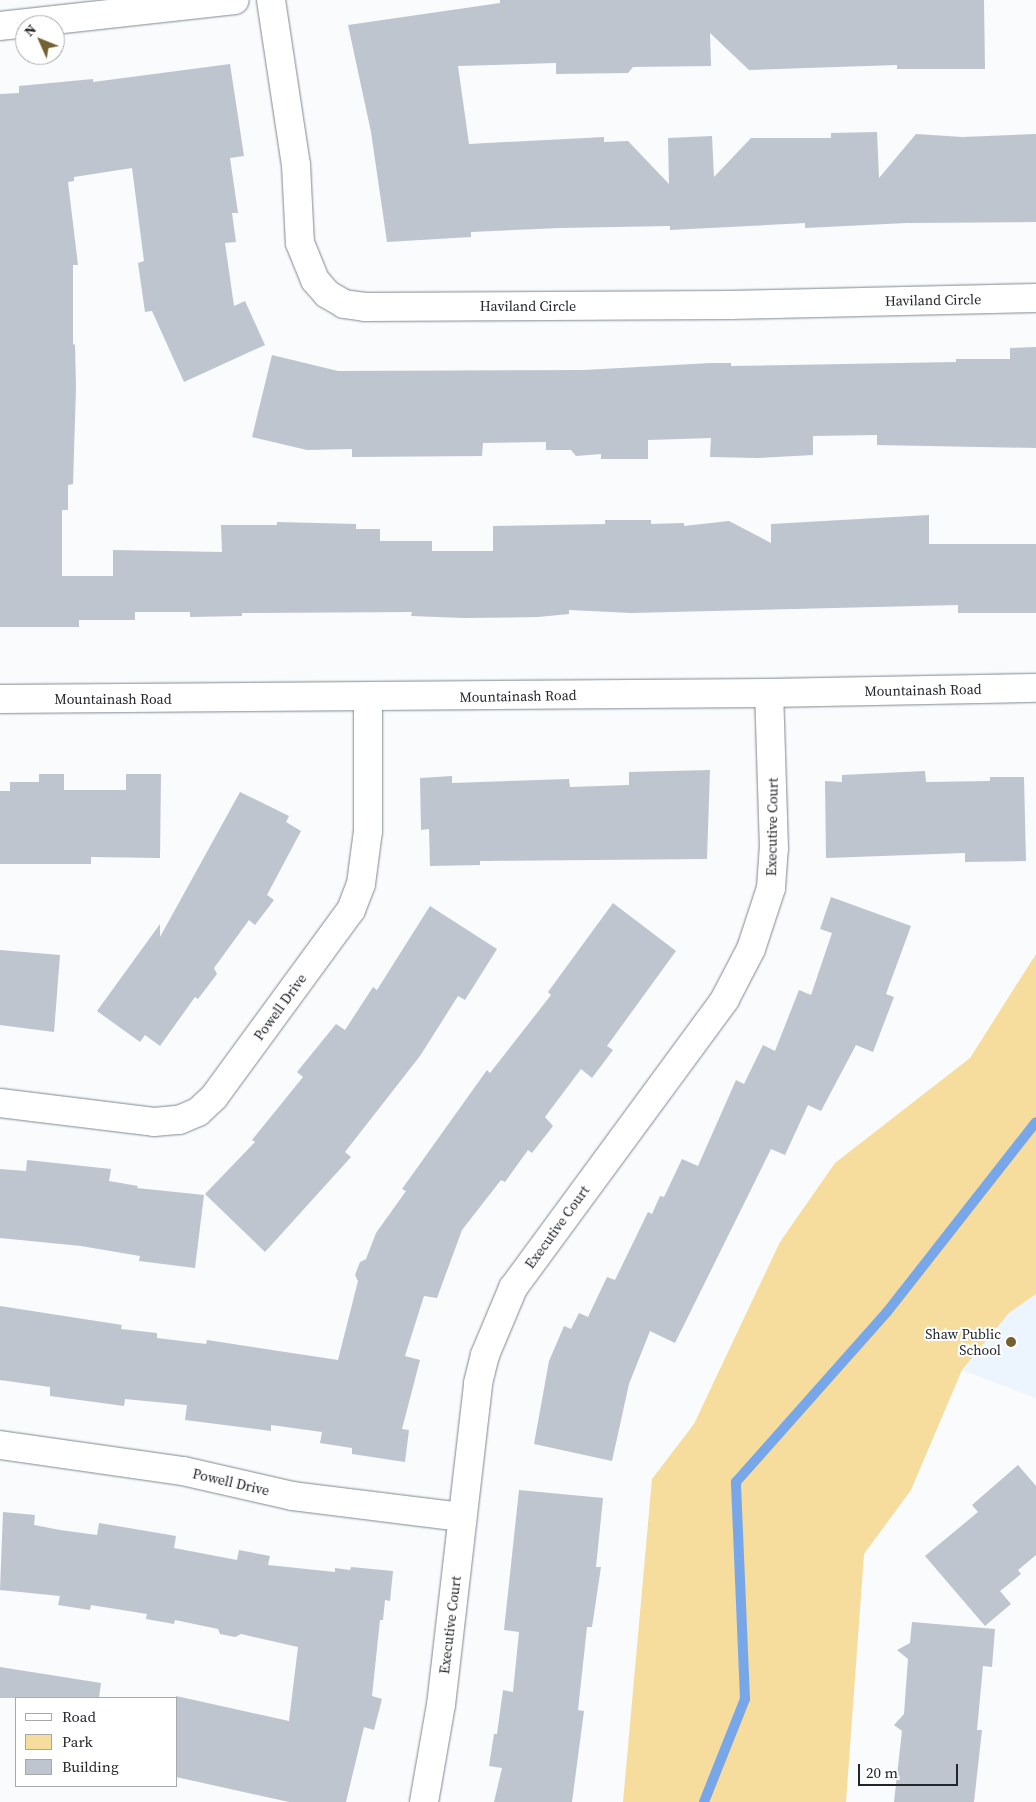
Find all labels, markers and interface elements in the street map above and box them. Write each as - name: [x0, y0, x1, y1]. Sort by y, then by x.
- north arrow: [15, 15, 65, 65]
- text: N: [19, 20, 41, 41]
- street label: Haviland Circle: [885, 291, 981, 309]
- street label: Haviland Circle: [480, 298, 576, 314]
- street label: Mountainash Road: [864, 681, 982, 699]
- street label: Mountainash Road: [459, 687, 577, 705]
- street label: Mountainash Road: [54, 691, 172, 707]
- street label: Executive Court: [763, 778, 781, 876]
- street label: Powell Drive: [250, 970, 310, 1044]
- street label: Executive Court: [521, 1182, 593, 1272]
- place label: Shaw Public School: [925, 1326, 1001, 1358]
- marker: Shaw Public School: [1005, 1336, 1017, 1348]
- street label: Powell Drive: [191, 1465, 271, 1499]
- street label: Executive Court: [436, 1575, 464, 1675]
- legend: [15, 1697, 178, 1787]
- text: Road: [62, 1706, 96, 1727]
- text: Park: [62, 1731, 93, 1752]
- scale bar: [861, 1754, 961, 1786]
- text: Building: [62, 1756, 119, 1777]
- text: 20 m: [866, 1762, 898, 1783]

